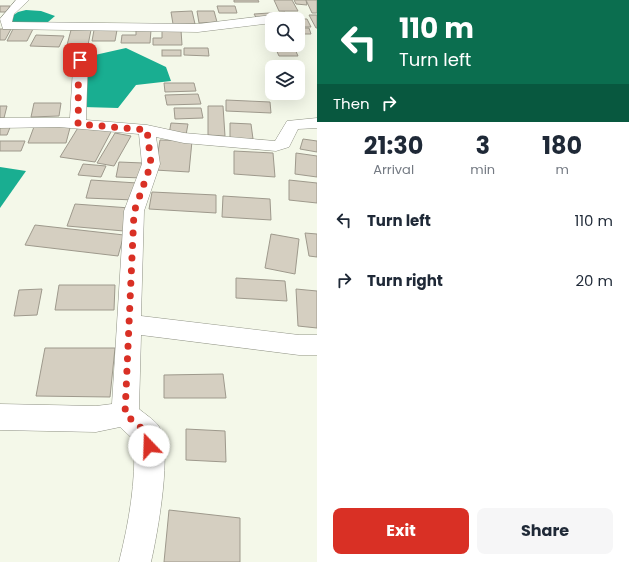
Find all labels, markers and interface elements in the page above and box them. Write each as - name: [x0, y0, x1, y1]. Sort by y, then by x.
- text: 110 m: [399, 9, 474, 48]
- map controls: [265, 12, 305, 100]
- button: search: [265, 12, 305, 52]
- icon: left: [333, 16, 385, 68]
- pin: [63, 43, 97, 77]
- text: Turn left: [399, 47, 471, 72]
- icon: arrive: [69, 49, 91, 71]
- button: layers: [265, 60, 305, 100]
- icon: right: [378, 92, 400, 114]
- text: Then: [333, 93, 370, 114]
- text: 21:30: [364, 129, 424, 162]
- text: 3: [475, 129, 490, 162]
- text: 180: [542, 129, 582, 162]
- text: Arrival: [373, 160, 414, 179]
- text: min: [470, 160, 495, 179]
- text: m: [555, 160, 569, 179]
- icon: left: [333, 209, 355, 231]
- text: Turn left: [367, 210, 431, 231]
- text: 110 m: [575, 210, 613, 231]
- icon: right: [333, 269, 355, 291]
- text: Turn right: [367, 270, 443, 291]
- text: 20 m: [575, 270, 613, 291]
- position arrow: [128, 425, 170, 467]
- button: Exit: [333, 508, 469, 554]
- button: Share: [477, 508, 613, 554]

